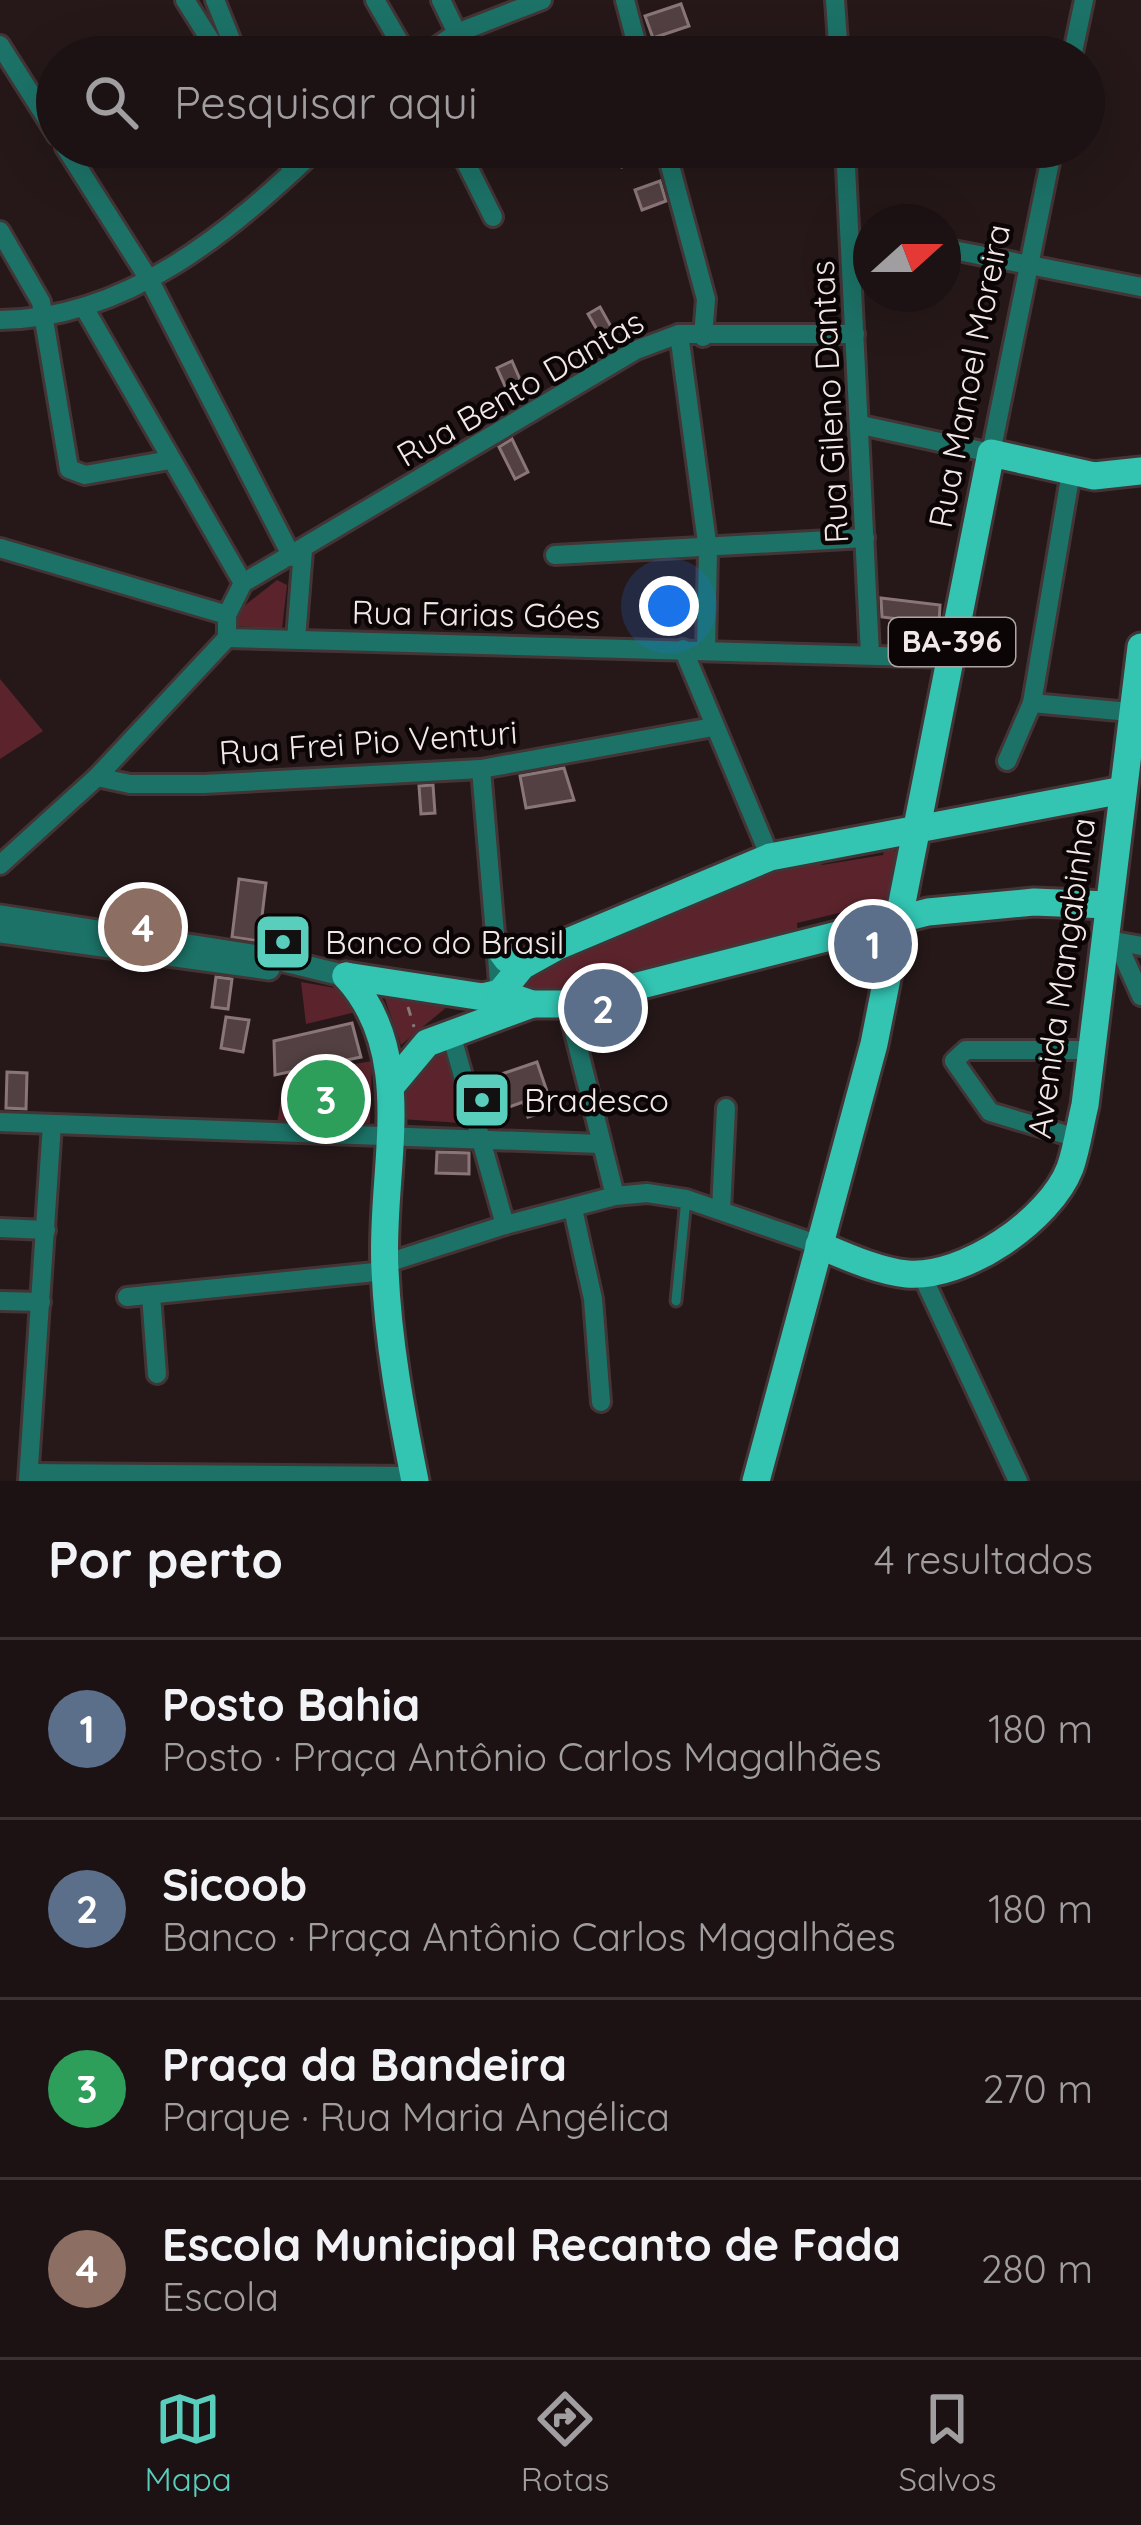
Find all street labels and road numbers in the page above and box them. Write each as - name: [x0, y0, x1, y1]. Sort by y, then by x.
- street label: Rua Manoel Moreira: [919, 221, 1018, 531]
- street label: Rua Gileno Dantas: [801, 260, 856, 544]
- street label: Rua Bento Dantas: [389, 300, 650, 475]
- street label: Rua Farias Góes: [351, 591, 601, 636]
- road number: BA-396: [889, 618, 1015, 666]
- street label: Rua Frei Pio Venturi: [217, 711, 519, 772]
- street label: Avenida Mangabinha: [1018, 815, 1103, 1141]

